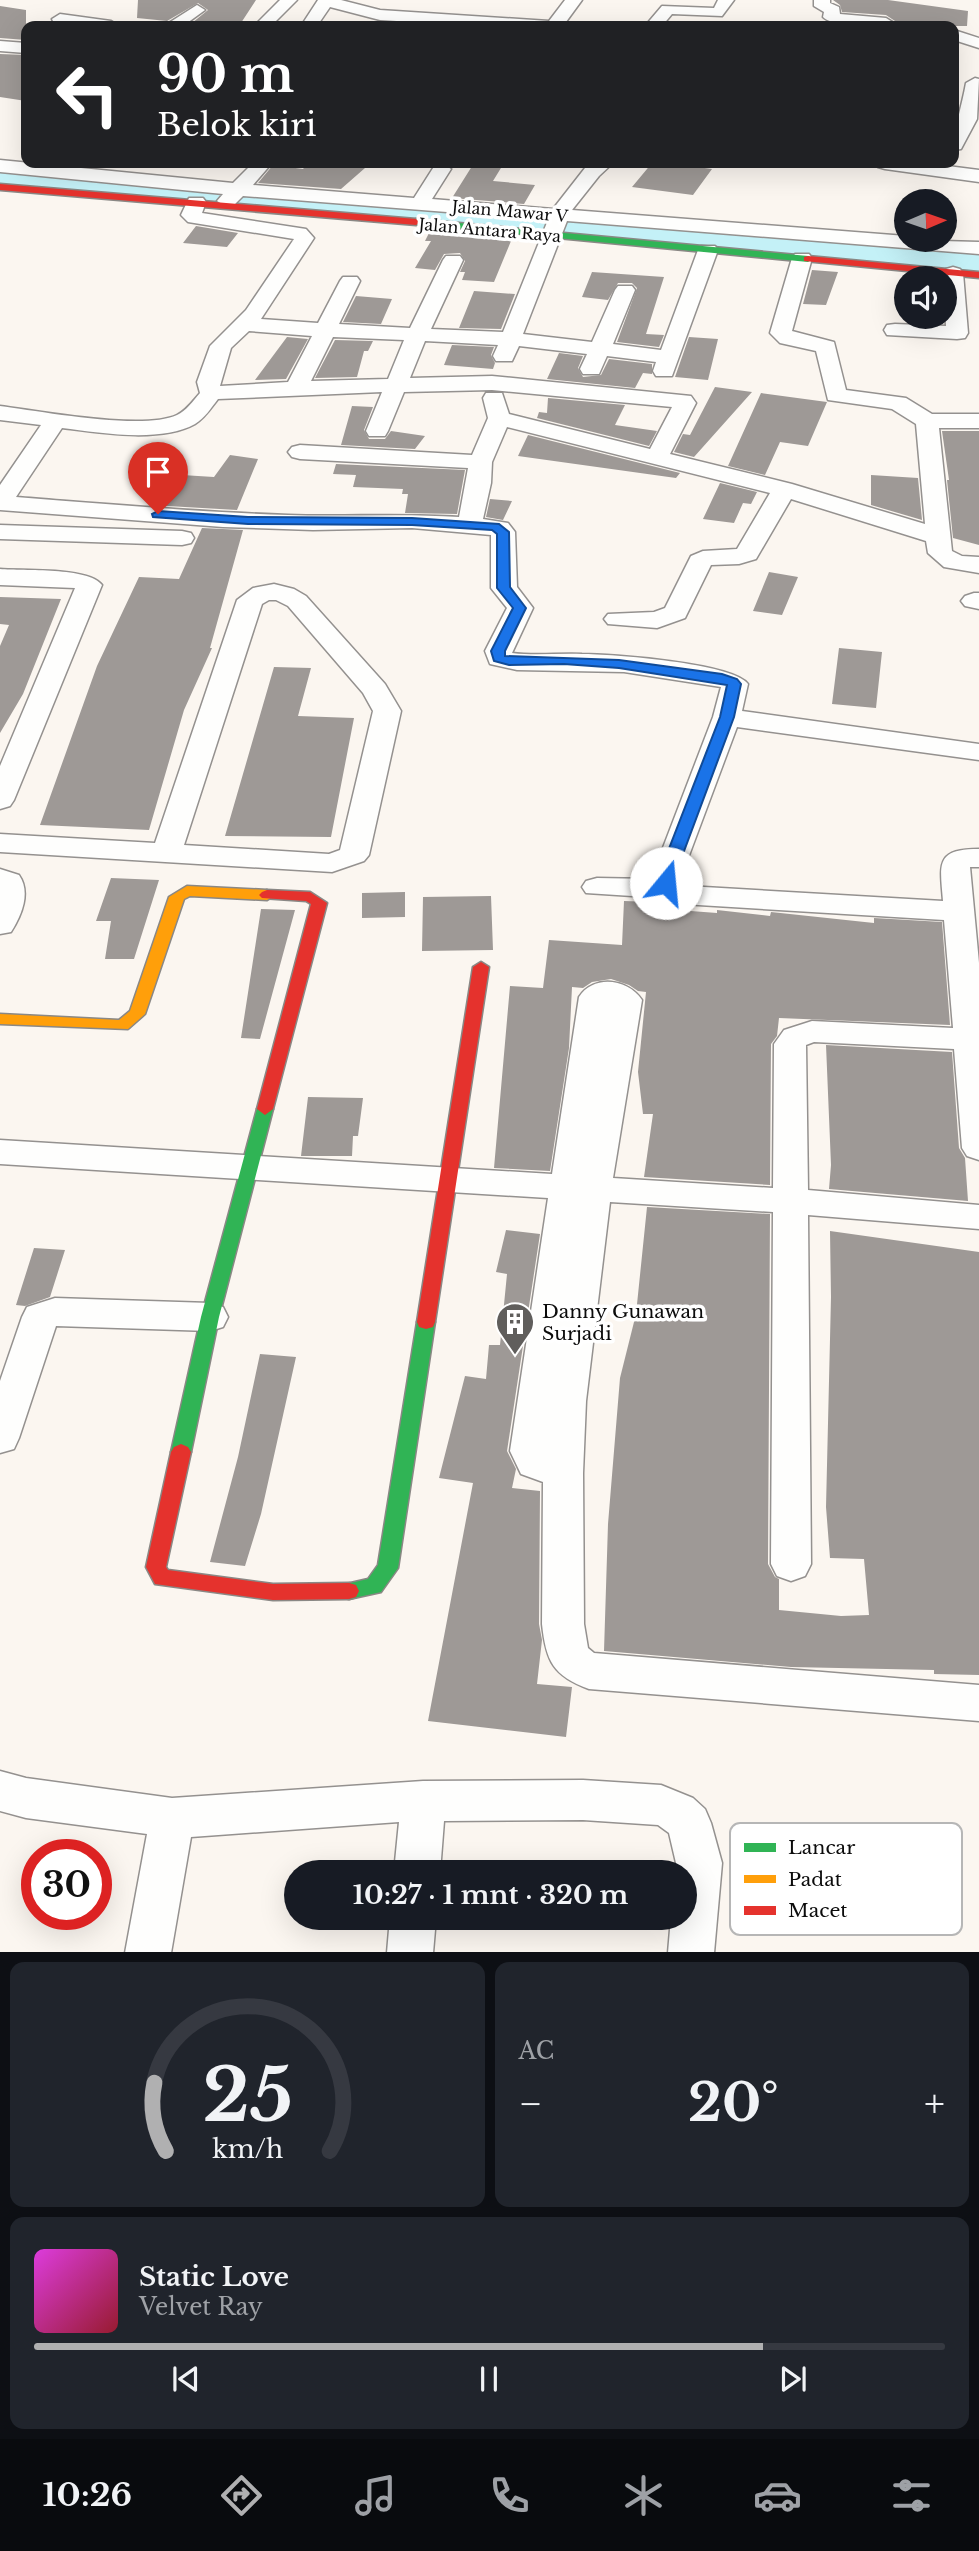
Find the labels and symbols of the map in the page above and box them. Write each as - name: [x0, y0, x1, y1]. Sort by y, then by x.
- north arrow: [894, 189, 957, 252]
- street label: Jalan Mawar V: [449, 196, 569, 226]
- street label: Jalan Antara Raya: [416, 214, 562, 246]
- pin: [128, 442, 188, 514]
- position arrow: [629, 846, 703, 920]
- place label: Danny Gunawan Surjadi: [542, 1300, 704, 1345]
- building icon: Danny Gunawan Surjadi: [494, 1301, 536, 1356]
- legend: [730, 1823, 962, 1935]
- text: Lancar: [788, 1836, 855, 1859]
- speed limit sign: 30: [21, 1839, 112, 1930]
- text: Padat: [788, 1868, 843, 1891]
- text: Macet: [788, 1899, 848, 1922]

